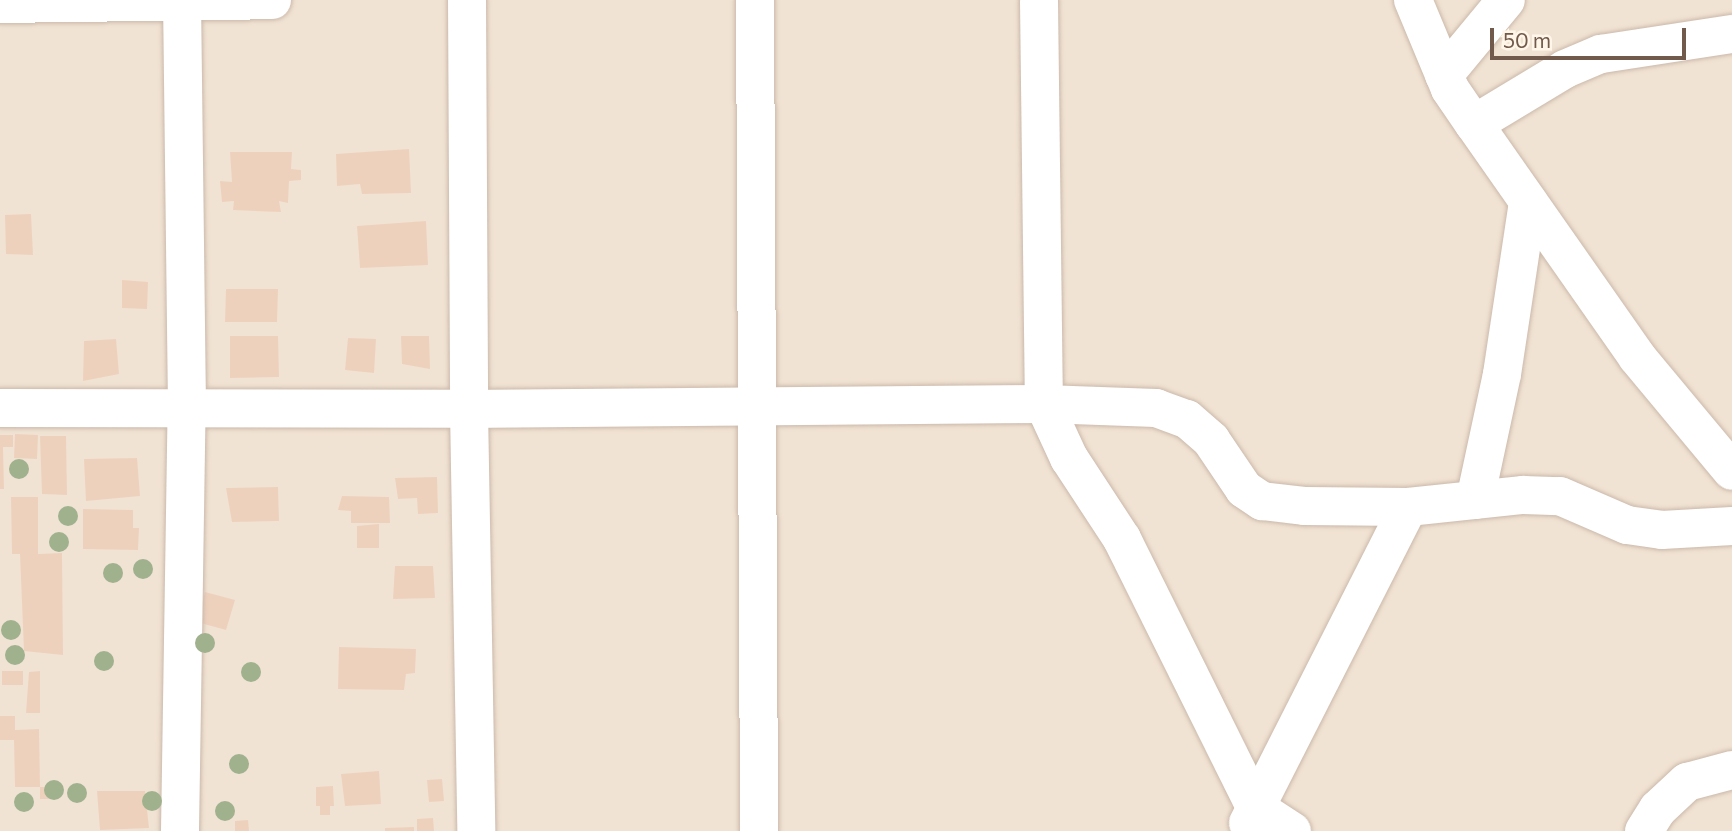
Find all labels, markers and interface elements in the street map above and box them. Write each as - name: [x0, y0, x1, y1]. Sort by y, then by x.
- scale bar: [1494, 14, 1690, 58]
- text: 50 m: [1503, 27, 1551, 52]

